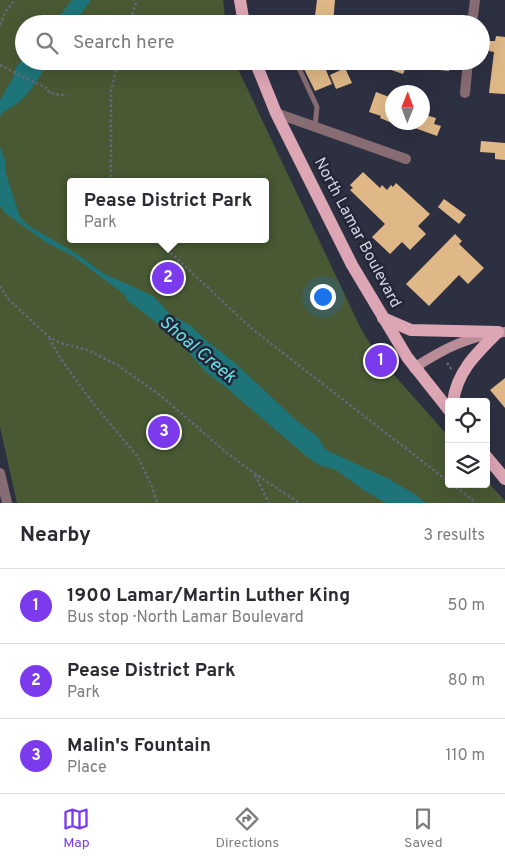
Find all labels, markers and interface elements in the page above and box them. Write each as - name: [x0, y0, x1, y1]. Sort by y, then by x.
- search box: [15, 15, 490, 70]
- icon: search: [33, 29, 61, 57]
- text: Search here: [73, 31, 175, 55]
- north arrow: [385, 85, 430, 130]
- street label: North Lamar Boulevard: [309, 154, 405, 312]
- popup: [67, 178, 269, 243]
- text: Pease District Park: [84, 189, 252, 213]
- text: Park: [84, 213, 117, 233]
- pin: 2: [152, 259, 184, 297]
- your location: [310, 284, 336, 310]
- water label: Shoal Creek: [154, 311, 241, 389]
- pin: 1: [365, 342, 397, 380]
- map controls: [445, 398, 490, 488]
- button: locate: [445, 398, 490, 443]
- pin: 3: [148, 413, 180, 451]
- button: layers: [445, 443, 490, 488]
- text: Nearby: [20, 522, 91, 549]
- text: 3 results: [423, 526, 485, 546]
- text: 1900 Lamar/Martin Luther King: [67, 584, 350, 608]
- text: 1: [33, 596, 39, 616]
- text: 50 m: [448, 596, 485, 616]
- text: Bus stop · North Lamar Boulevard: [67, 608, 304, 628]
- text: Pease District Park: [67, 659, 236, 683]
- text: 2: [31, 671, 41, 691]
- text: 80 m: [448, 671, 485, 691]
- text: Park: [67, 683, 100, 703]
- text: Malin's Fountain: [67, 734, 211, 758]
- text: 3: [31, 746, 41, 766]
- text: 110 m: [445, 746, 485, 766]
- text: Place: [67, 758, 107, 778]
- tab: Map: [62, 805, 90, 852]
- tab: Directions: [215, 805, 279, 852]
- tab: Saved: [404, 805, 443, 852]

